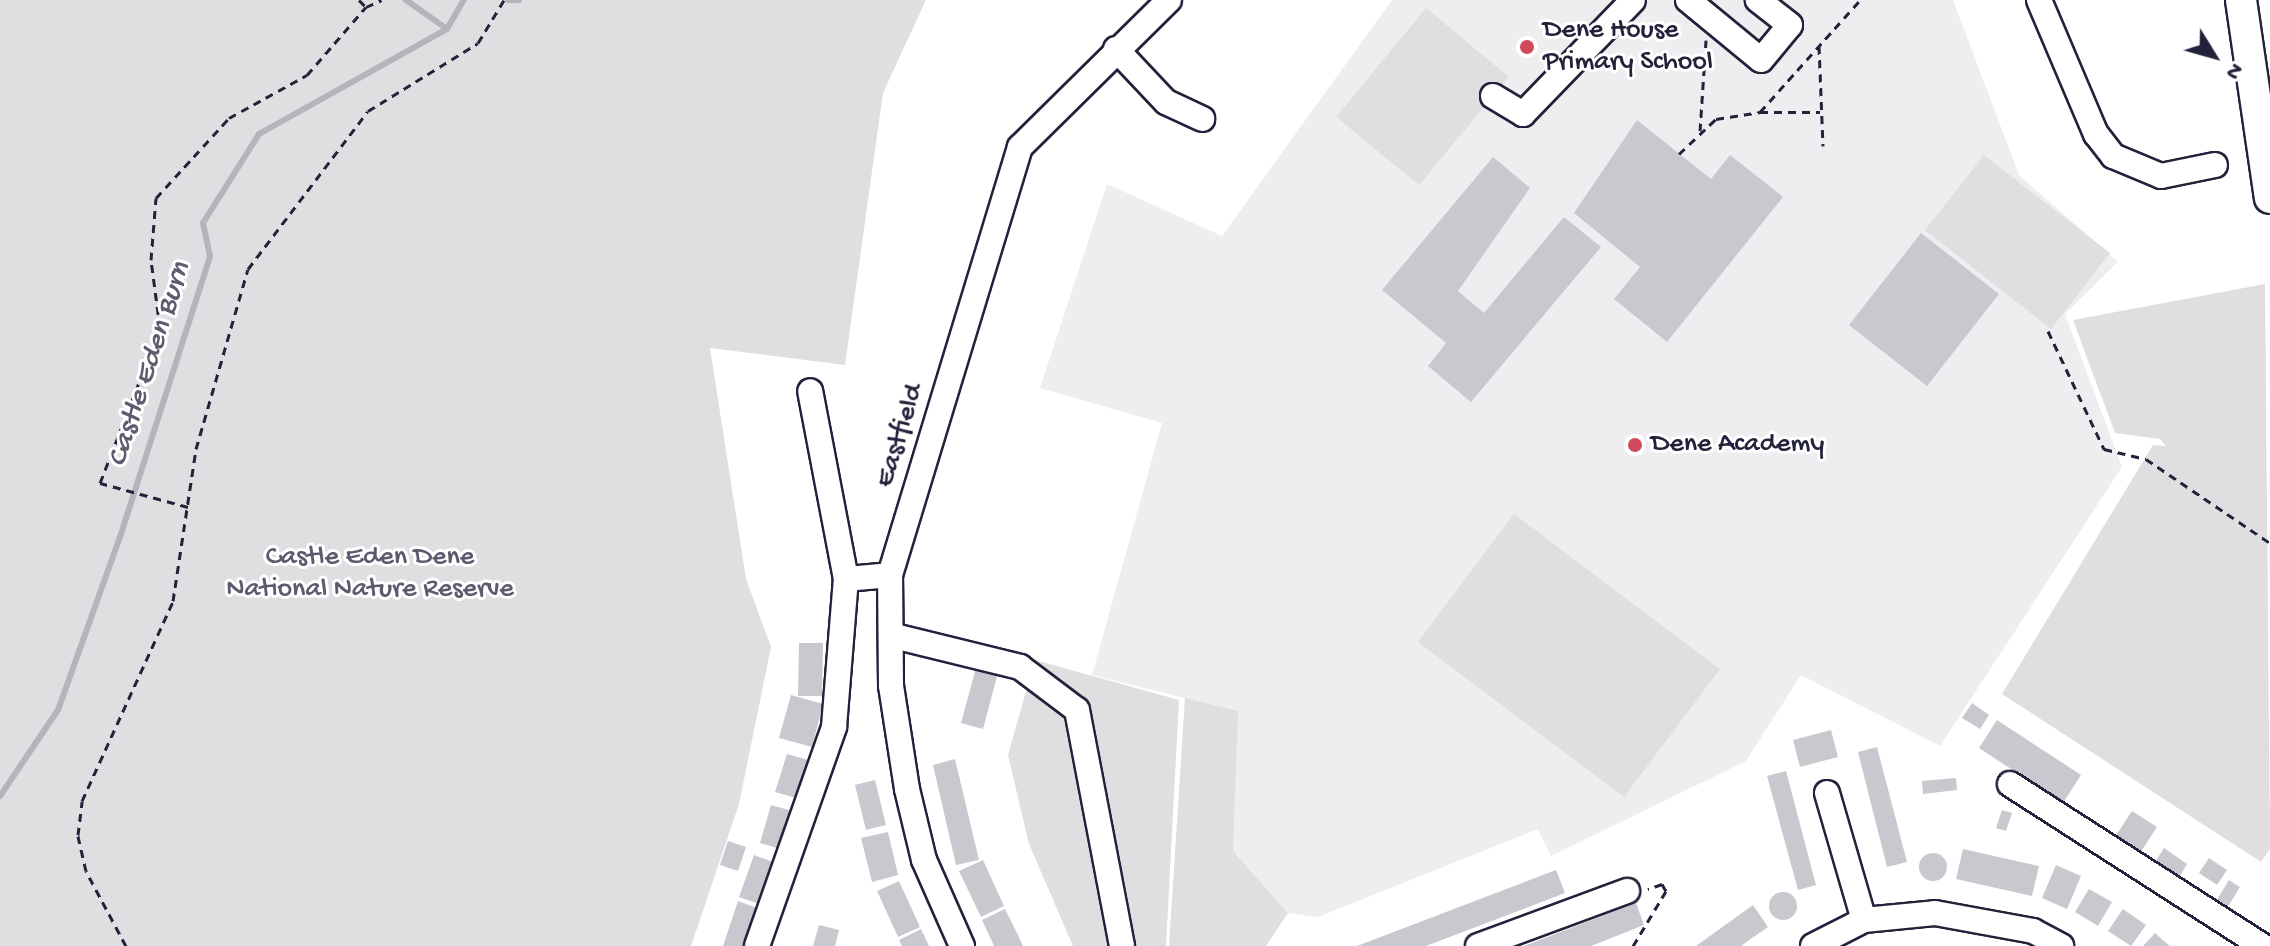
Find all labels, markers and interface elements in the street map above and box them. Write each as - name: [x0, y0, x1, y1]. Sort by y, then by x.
- place label: Dene House Primary School: [1543, 14, 1713, 80]
- north arrow: [2174, 16, 2254, 96]
- marker: Dene House Primary School: [1518, 38, 1536, 56]
- text: N: [2218, 57, 2248, 84]
- water label: Castle Eden Burn: [101, 258, 201, 472]
- street label: Eastfield: [869, 380, 933, 492]
- place label: Dene Academy: [1651, 428, 1824, 462]
- marker: Dene Academy: [1626, 436, 1644, 454]
- park label: Castle Eden Dene National Nature Reserve: [226, 541, 514, 607]

